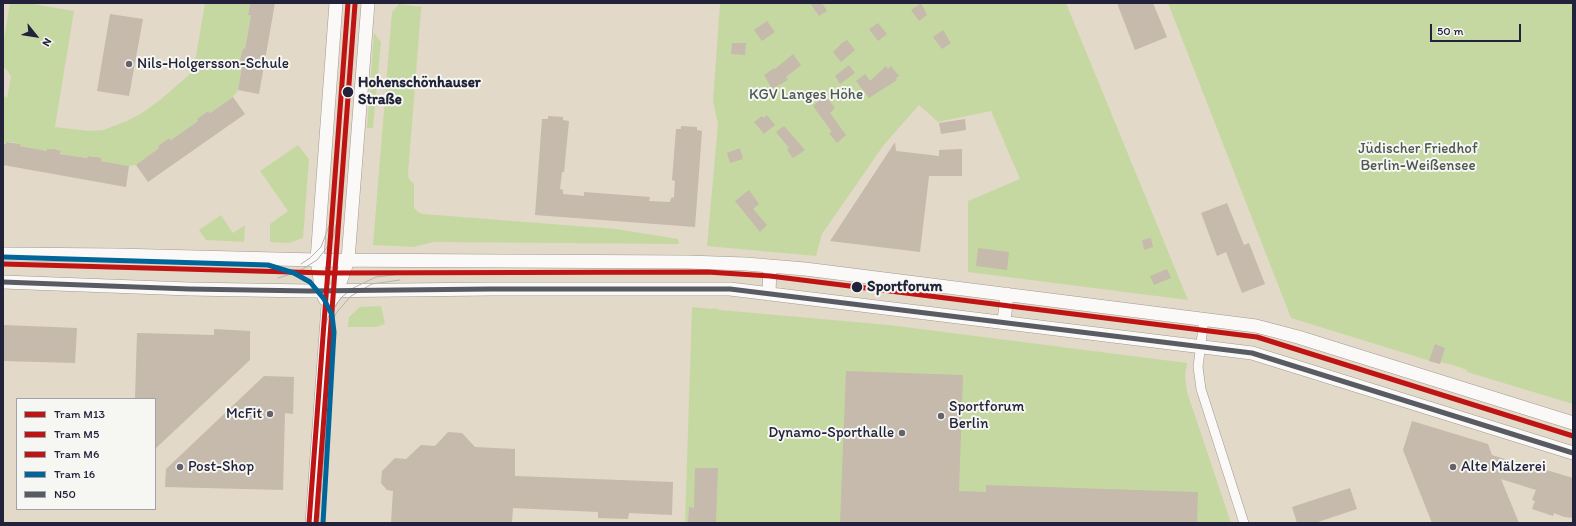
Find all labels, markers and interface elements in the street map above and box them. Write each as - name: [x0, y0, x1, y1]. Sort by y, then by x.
- north arrow: [16, 16, 56, 56]
- scale bar: [1432, 16, 1523, 42]
- text: 50 m: [1437, 24, 1463, 38]
- text: N: [39, 36, 54, 49]
- place label: Nils-Holgersson-Schule: [137, 55, 289, 73]
- marker: Nils-Holgersson-Schule: [124, 59, 134, 69]
- place label: Hohenschönhauser Straße: [358, 74, 481, 109]
- marker: Hohenschönhauser Straße: [341, 85, 355, 99]
- park label: KGV Langes Höhe: [749, 86, 863, 104]
- park label: Jüdischer Friedhof Berlin-Weißensee: [1358, 140, 1478, 175]
- place label: Sportforum: [867, 278, 942, 296]
- marker: Sportforum: [850, 280, 864, 294]
- legend: [16, 398, 156, 510]
- place label: Sportforum Berlin: [949, 398, 1024, 433]
- place label: McFit: [226, 405, 262, 423]
- text: Tram M13: [54, 407, 105, 421]
- marker: McFit: [265, 409, 275, 419]
- marker: Sportforum Berlin: [936, 411, 946, 421]
- place label: Dynamo-Sporthalle: [768, 424, 894, 442]
- text: Tram M5: [54, 427, 99, 441]
- marker: Dynamo-Sporthalle: [897, 428, 907, 438]
- text: Tram M6: [54, 447, 99, 461]
- place label: Post-Shop: [188, 458, 254, 476]
- place label: Alte Mälzerei: [1461, 458, 1546, 476]
- marker: Post-Shop: [175, 462, 185, 472]
- marker: Alte Mälzerei: [1448, 462, 1458, 472]
- text: Tram 16: [54, 467, 95, 481]
- text: N50: [54, 487, 76, 501]

